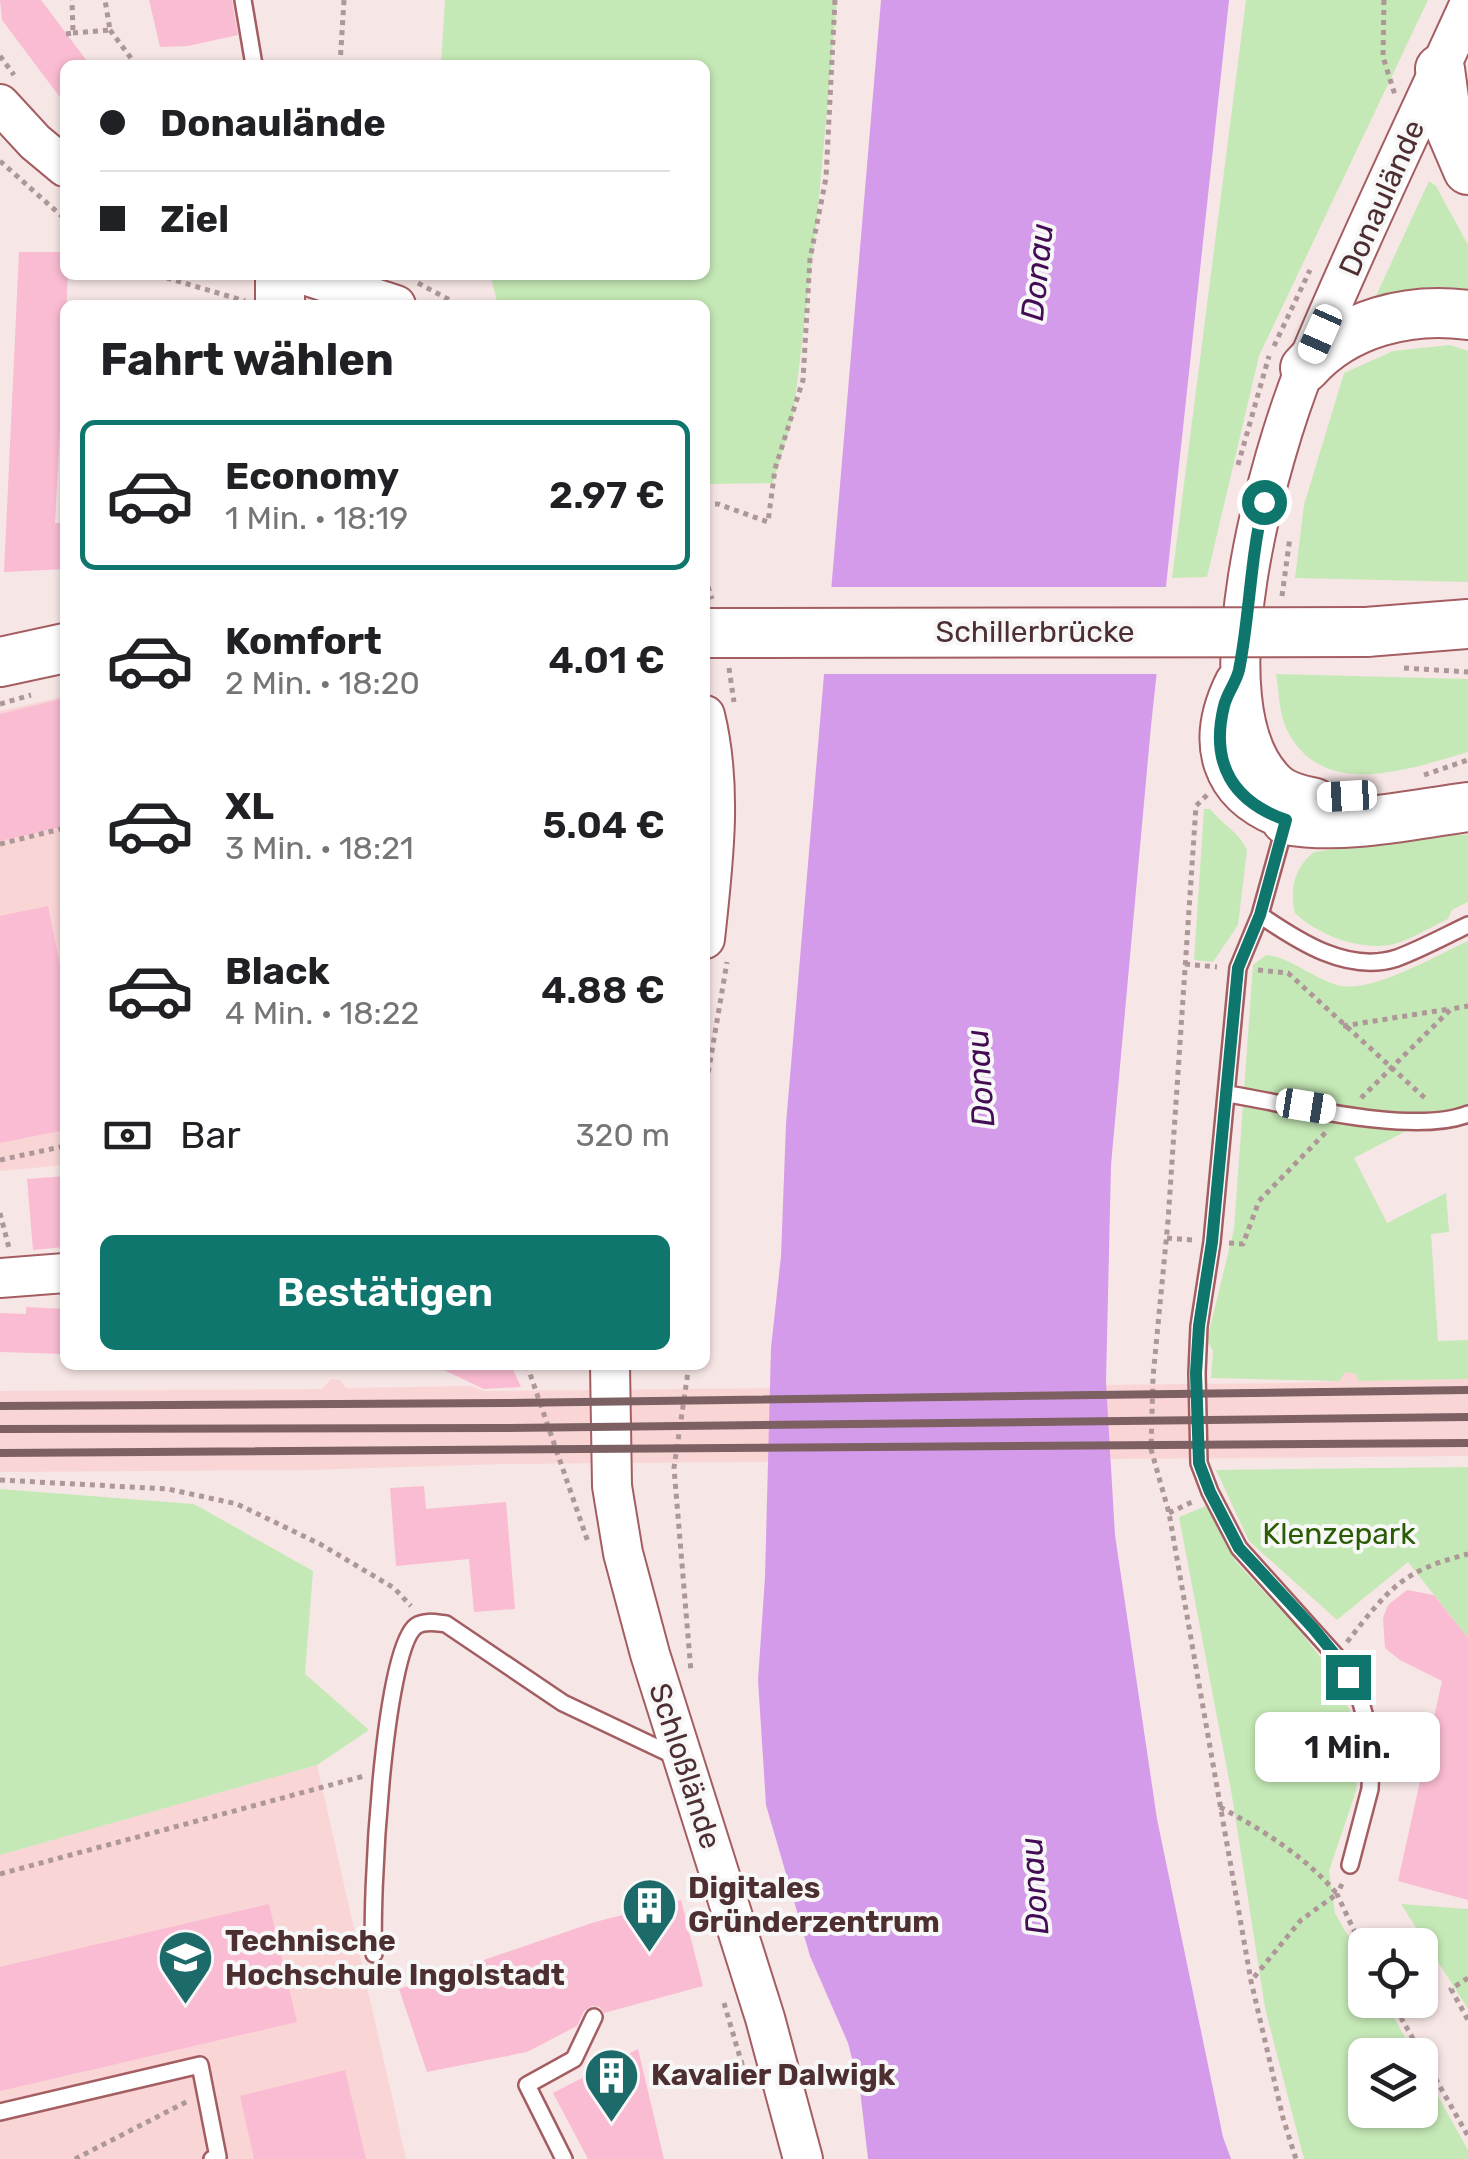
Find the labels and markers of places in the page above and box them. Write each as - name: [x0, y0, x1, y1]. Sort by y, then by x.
- place label: Digitales Gründerzentrum: [688, 1870, 940, 1940]
- building icon: Digitales Gründerzentrum: [619, 1875, 679, 1954]
- place label: Technische Hochschule Ingolstadt: [225, 1923, 565, 1993]
- school or university icon: Technische Hochschule Ingolstadt: [156, 1928, 216, 2007]
- building icon: Kavalier Dalwigk: [582, 2045, 642, 2124]
- place label: Kavalier Dalwigk: [651, 2057, 896, 2093]

